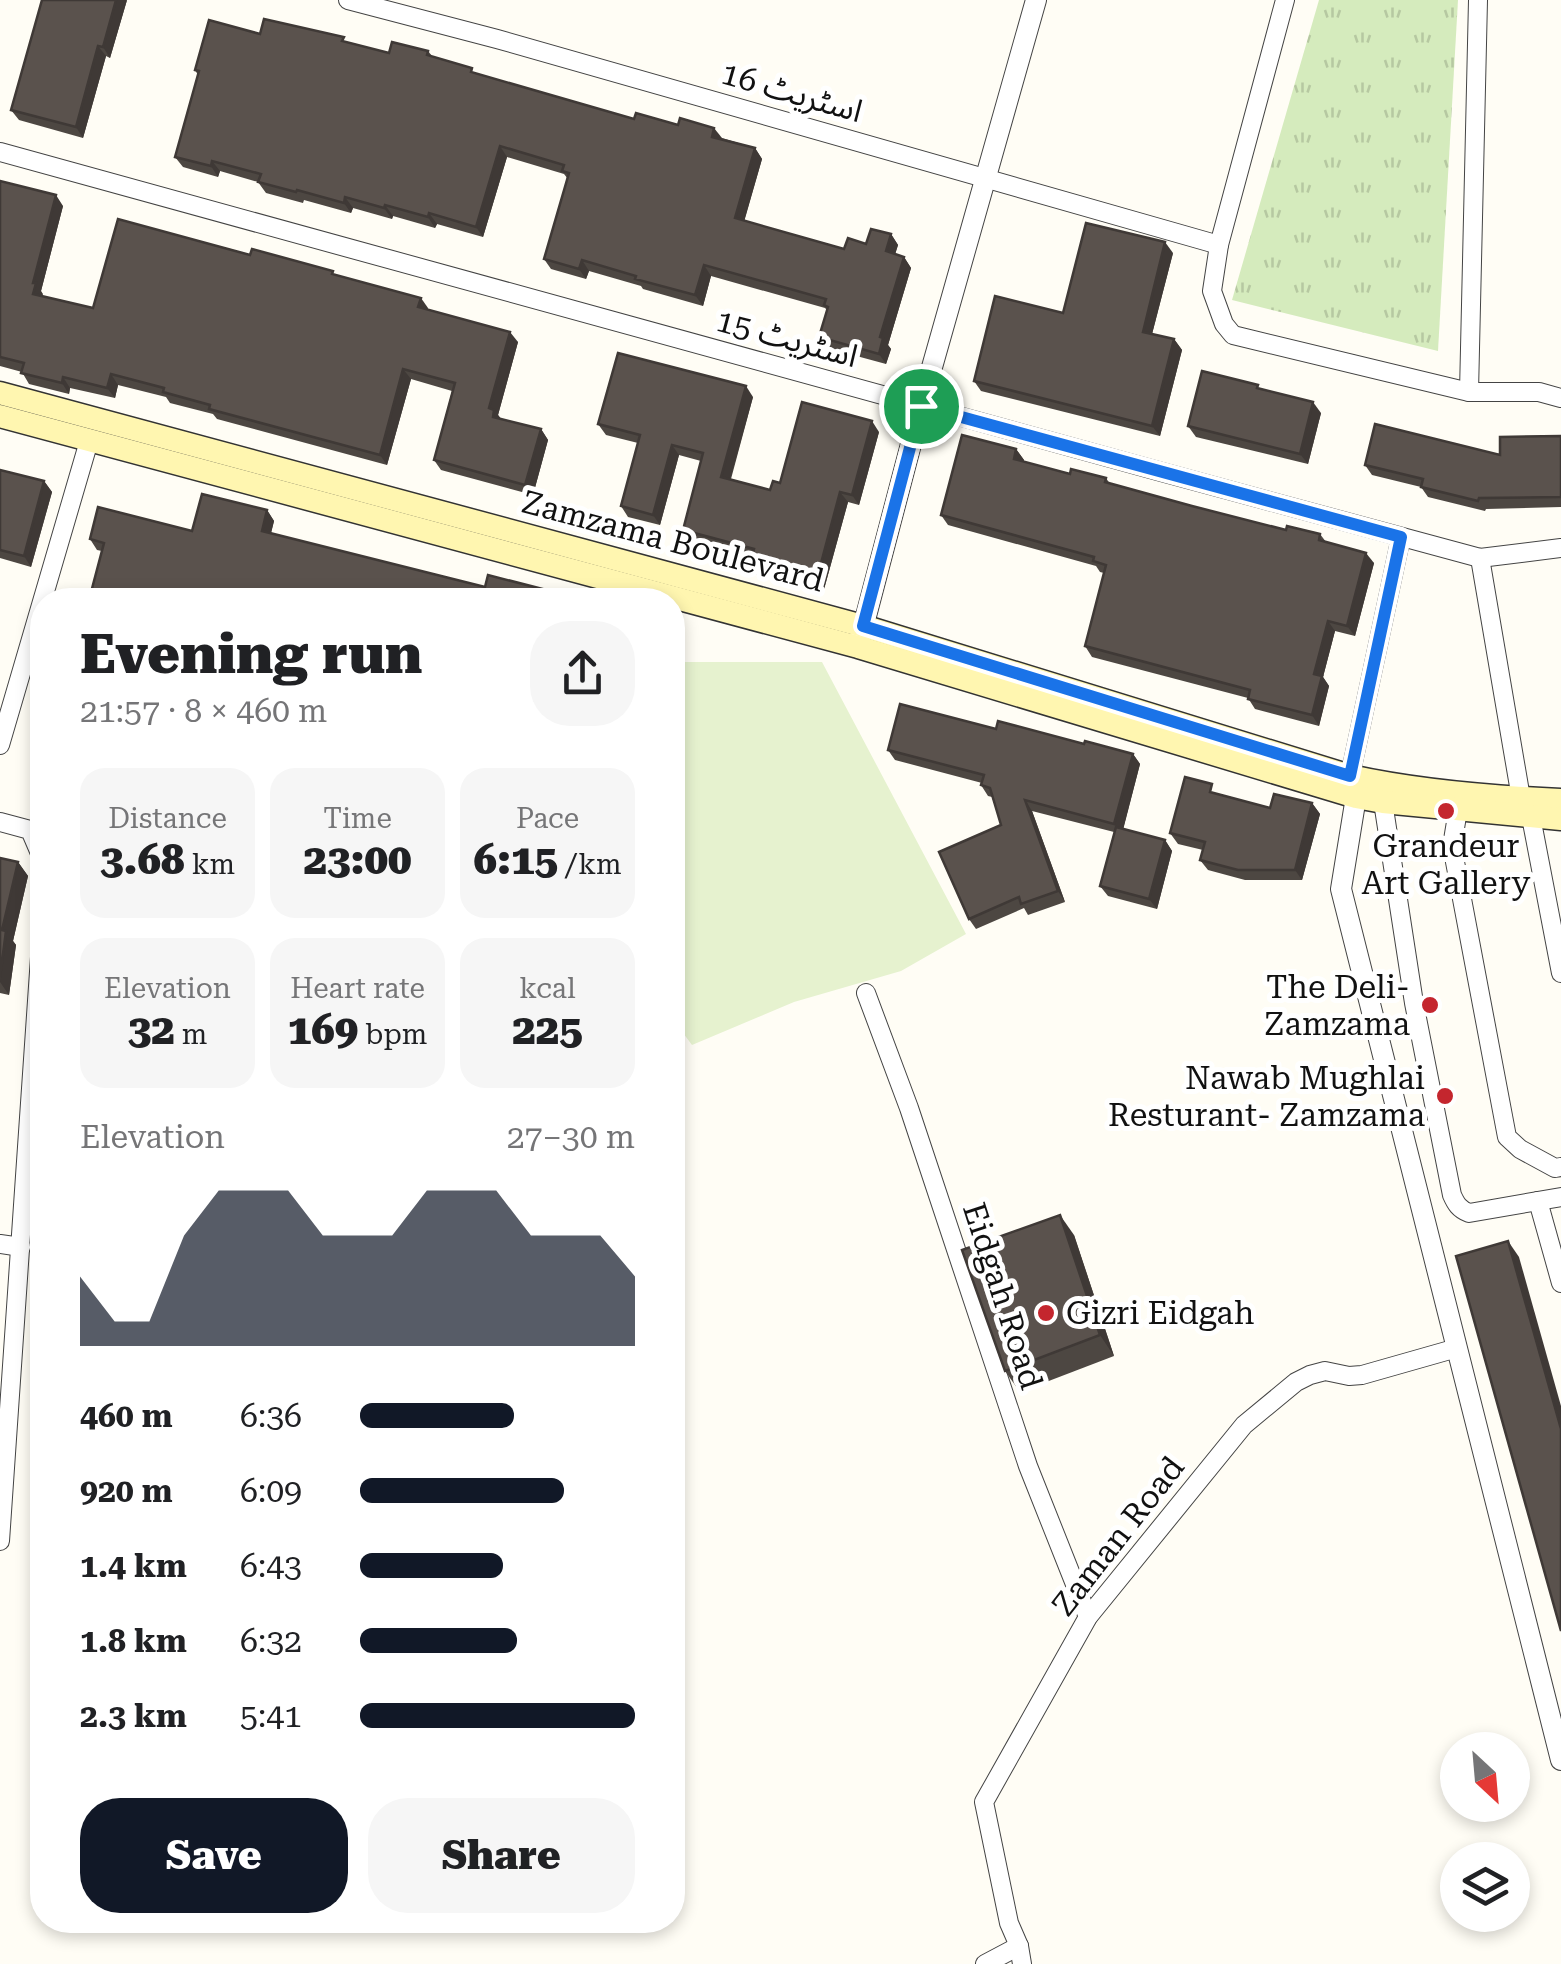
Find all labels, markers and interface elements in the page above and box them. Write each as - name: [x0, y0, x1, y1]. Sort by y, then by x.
- street label: اسٹریٹ 16: [717, 54, 867, 130]
- street label: اسٹریٹ 15: [712, 301, 862, 375]
- pin: [879, 364, 964, 449]
- icon: arrive: [894, 379, 949, 434]
- street label: Zamzama Boulevard: [518, 482, 828, 600]
- button: share: [530, 621, 635, 726]
- text: Evening run: [80, 622, 422, 686]
- text: 21:57 · 8 × 460 m: [80, 692, 327, 730]
- marker: Grandeur Art Gallery: [1435, 800, 1457, 822]
- text: Distance: [108, 802, 227, 835]
- text: Time: [323, 802, 392, 835]
- text: Pace: [516, 802, 579, 835]
- place label: Grandeur Art Gallery: [1362, 827, 1530, 902]
- text: 3.68: [100, 835, 185, 884]
- text: 23:00: [303, 835, 412, 884]
- text: 6:15: [473, 835, 558, 884]
- text: km: [185, 848, 235, 881]
- text: /km: [558, 848, 622, 881]
- place label: The Deli- Zamzama: [1264, 968, 1410, 1043]
- text: Elevation: [104, 972, 231, 1005]
- text: Heart rate: [290, 972, 425, 1005]
- text: kcal: [519, 972, 576, 1005]
- marker: The Deli- Zamzama: [1419, 994, 1441, 1016]
- text: 32: [128, 1005, 175, 1054]
- text: 169: [288, 1005, 358, 1054]
- text: 225: [512, 1005, 583, 1054]
- text: m: [175, 1018, 207, 1051]
- text: bpm: [358, 1018, 427, 1051]
- place label: Nawab Mughlai Resturant- Zamzama: [1108, 1059, 1425, 1134]
- marker: Nawab Mughlai Resturant- Zamzama: [1434, 1085, 1456, 1107]
- text: Elevation: [80, 1118, 225, 1156]
- text: 27–30 m: [507, 1118, 635, 1156]
- street label: Eidgah Road: [955, 1198, 1051, 1394]
- place label: Gizri Eidgah: [1066, 1294, 1254, 1332]
- marker: Gizri Eidgah: [1035, 1302, 1057, 1324]
- text: 460 m: [80, 1397, 173, 1435]
- text: 6:36: [240, 1397, 302, 1435]
- street label: Zaman Road: [1044, 1449, 1192, 1623]
- text: 920 m: [80, 1472, 173, 1510]
- text: 6:09: [240, 1472, 302, 1510]
- text: 1.4 km: [80, 1547, 187, 1585]
- text: 6:43: [240, 1547, 302, 1585]
- text: 1.8 km: [80, 1622, 187, 1660]
- text: 6:32: [240, 1622, 302, 1660]
- text: 2.3 km: [80, 1697, 187, 1735]
- text: 5:41: [240, 1697, 302, 1735]
- north arrow: [1440, 1732, 1530, 1822]
- map controls: [1440, 1732, 1530, 1932]
- button: Save: [80, 1798, 348, 1913]
- button: Share: [368, 1798, 635, 1913]
- button: layers: [1440, 1842, 1530, 1932]

